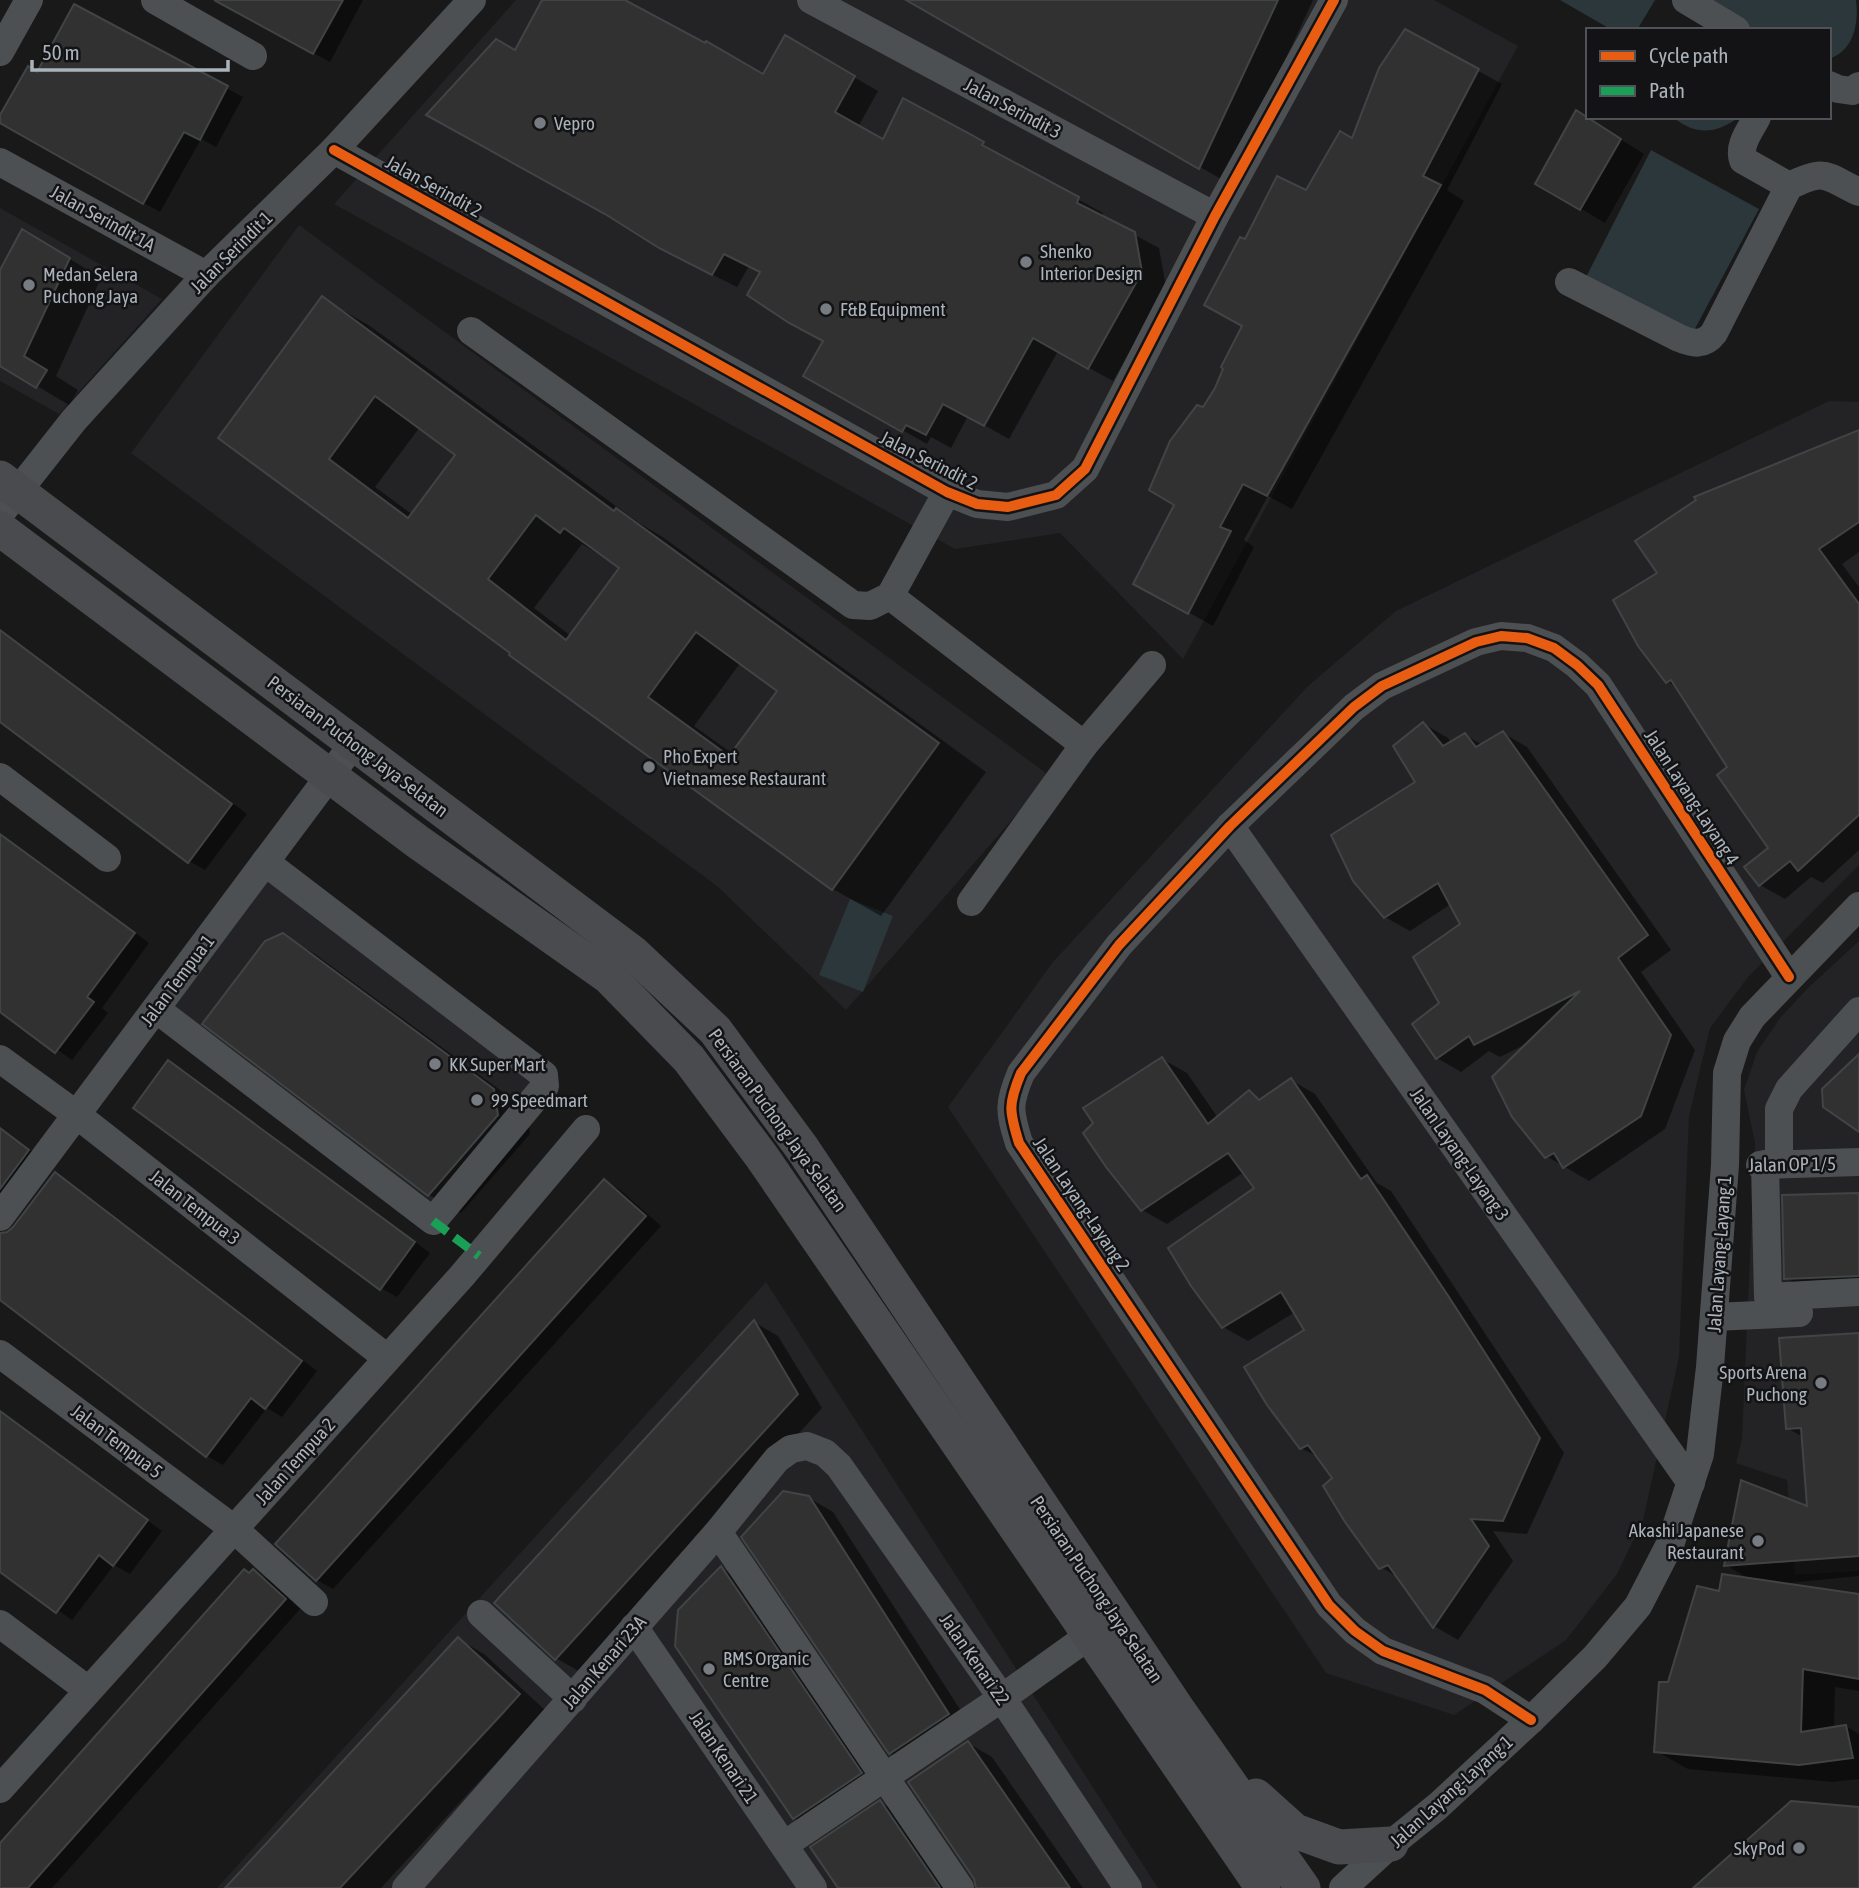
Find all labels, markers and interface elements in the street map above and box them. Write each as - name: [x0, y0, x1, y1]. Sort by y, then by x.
- scale bar: [32, 28, 228, 72]
- legend: [1586, 28, 1831, 119]
- text: 50 m: [42, 40, 80, 64]
- text: Cycle path: [1649, 43, 1728, 67]
- street label: Jalan Serindit 3: [961, 73, 1065, 143]
- text: Path: [1649, 78, 1685, 102]
- place label: Vepro: [554, 112, 595, 134]
- marker: Vepro: [532, 115, 548, 131]
- street label: Jalan Serindit 2: [382, 150, 486, 222]
- street label: Jalan Serindit 1A: [47, 180, 160, 256]
- street label: Jalan Serindit 1: [185, 206, 277, 298]
- place label: Shenko Interior Design: [1040, 240, 1143, 284]
- marker: Shenko Interior Design: [1018, 254, 1034, 270]
- place label: Medan Selera Puchong Jaya: [43, 263, 138, 307]
- marker: Medan Selera Puchong Jaya: [21, 277, 37, 293]
- place label: F&B Equipment: [840, 298, 946, 320]
- marker: F&B Equipment: [818, 301, 834, 317]
- street label: Jalan Serindit 2: [876, 426, 982, 494]
- street label: Persiaran Puchong Jaya Selatan: [263, 671, 453, 821]
- street label: Jalan Layang-Layang 4: [1640, 725, 1744, 869]
- place label: Pho Expert Vietnamese Restaurant: [663, 745, 826, 789]
- marker: Pho Expert Vietnamese Restaurant: [641, 759, 657, 775]
- street label: Jalan Tempua 1: [136, 930, 218, 1030]
- street label: Persiaran Puchong Jaya Selatan: [704, 1024, 852, 1216]
- place label: KK Super Mart: [449, 1053, 546, 1075]
- marker: KK Super Mart: [427, 1056, 443, 1072]
- street label: Jalan Layang-Layang 3: [1406, 1083, 1514, 1225]
- place label: 99 Speedmart: [491, 1089, 588, 1111]
- marker: 99 Speedmart: [469, 1092, 485, 1108]
- street label: Jalan Layang-Layang 2: [1029, 1133, 1135, 1275]
- street label: Jalan OP 1/5: [1748, 1152, 1836, 1176]
- street label: Jalan Tempua 3: [145, 1165, 245, 1249]
- street label: Jalan Layang-Layang 1: [1703, 1175, 1735, 1333]
- place label: Sports Arena Puchong: [1719, 1361, 1808, 1405]
- marker: Sports Arena Puchong: [1813, 1375, 1829, 1391]
- street label: Jalan Tempua 5: [67, 1400, 167, 1482]
- street label: Jalan Tempua 2: [250, 1413, 340, 1509]
- street label: Persiaran Puchong Jaya Selatan: [1026, 1491, 1168, 1687]
- place label: Akashi Japanese Restaurant: [1629, 1519, 1744, 1563]
- marker: Akashi Japanese Restaurant: [1750, 1533, 1766, 1549]
- street label: Jalan Kenari 22: [935, 1609, 1015, 1709]
- street label: Jalan Kenari 23A: [558, 1611, 651, 1713]
- place label: BMS Organic Centre: [723, 1647, 810, 1691]
- marker: BMS Organic Centre: [701, 1661, 717, 1677]
- street label: Jalan Kenari 21: [685, 1707, 763, 1807]
- street label: Jalan Layang-Layang 1: [1385, 1730, 1517, 1852]
- place label: SkyPod: [1734, 1837, 1785, 1859]
- marker: SkyPod: [1791, 1840, 1807, 1856]

